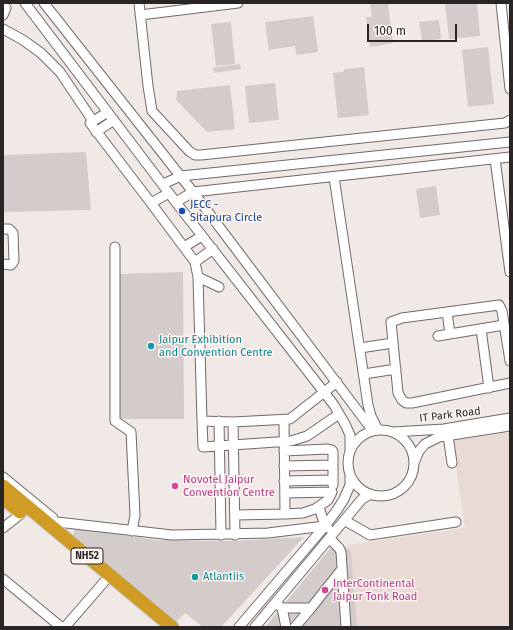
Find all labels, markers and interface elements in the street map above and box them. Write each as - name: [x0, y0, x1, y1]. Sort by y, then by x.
- scale bar: [369, 16, 459, 42]
- text: 100 m: [374, 24, 406, 38]
- place label: JECC - Sitapura Circle: [190, 198, 262, 224]
- marker: JECC - Sitapura Circle: [177, 206, 187, 216]
- place label: Jaipur Exhibition and Convention Centre: [159, 333, 273, 359]
- marker: Jaipur Exhibition and Convention Centre: [146, 341, 156, 351]
- street label: IT Park Road: [419, 405, 481, 425]
- place label: Novotel Jaipur Convention Centre: [183, 473, 275, 499]
- marker: Novotel Jaipur Convention Centre: [170, 481, 180, 491]
- road number: NH52: [71, 548, 103, 564]
- place label: Atlantiis: [203, 570, 244, 584]
- marker: Atlantiis: [190, 572, 200, 582]
- place label: InterContinental Jaipur Tonk Road: [333, 577, 417, 603]
- marker: InterContinental Jaipur Tonk Road: [320, 585, 330, 595]

